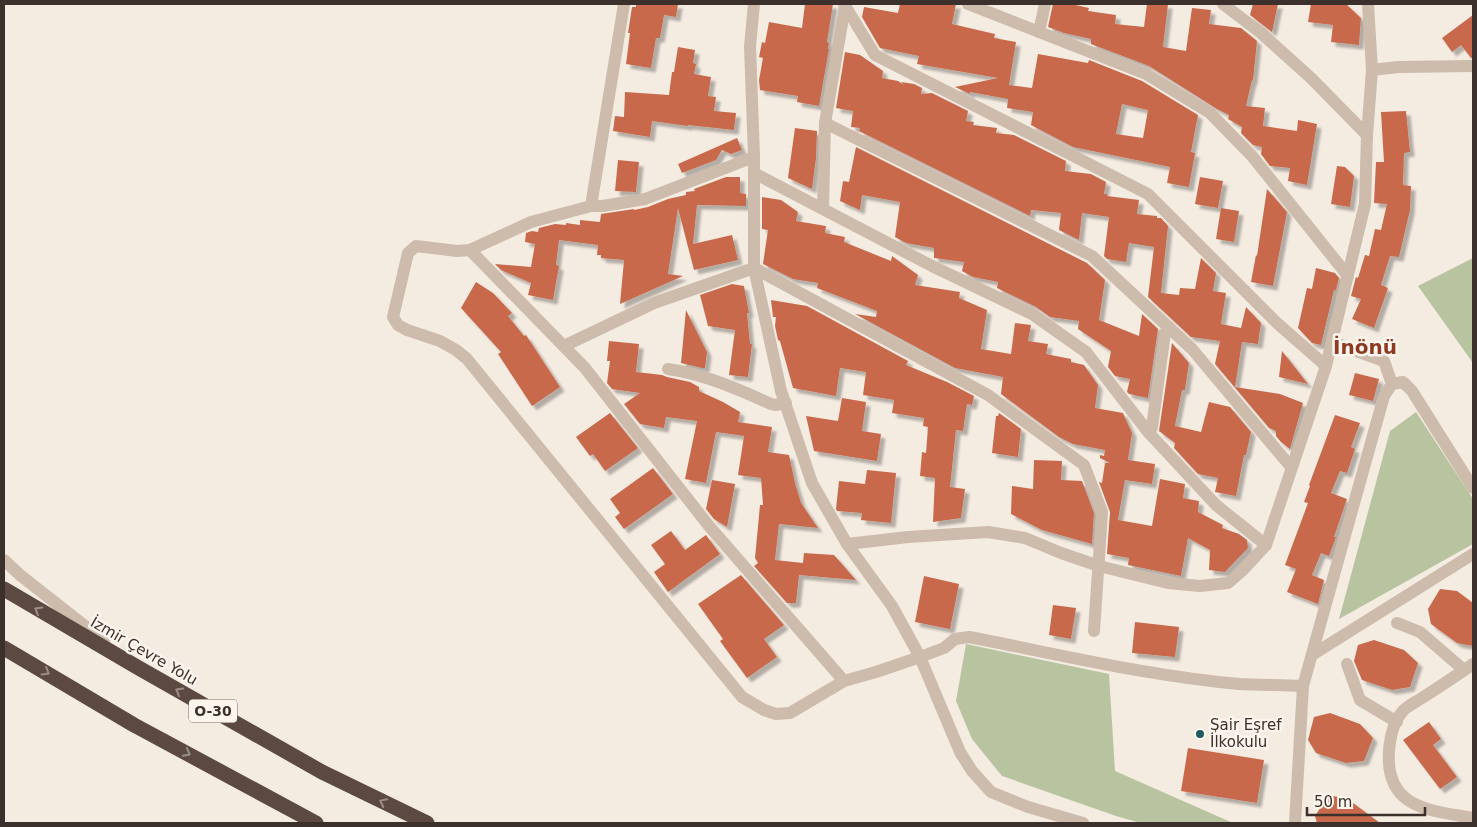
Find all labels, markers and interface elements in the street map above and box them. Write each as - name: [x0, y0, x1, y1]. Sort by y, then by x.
- district label: İnönü: [1333, 335, 1397, 359]
- one-way arrow: [35, 606, 44, 616]
- street label: İzmir Çevre Yolu: [87, 612, 201, 689]
- one-way arrow: [40, 666, 49, 676]
- one-way arrow: [175, 688, 184, 698]
- road number: O-30: [189, 699, 237, 722]
- place label: Şair Eşref İlkokulu: [1210, 716, 1282, 751]
- marker: Şair Eşref İlkokulu: [1194, 728, 1206, 740]
- one-way arrow: [181, 747, 190, 757]
- scale bar: [1307, 784, 1424, 816]
- text: 50 m: [1314, 793, 1352, 811]
- one-way arrow: [379, 798, 388, 808]

